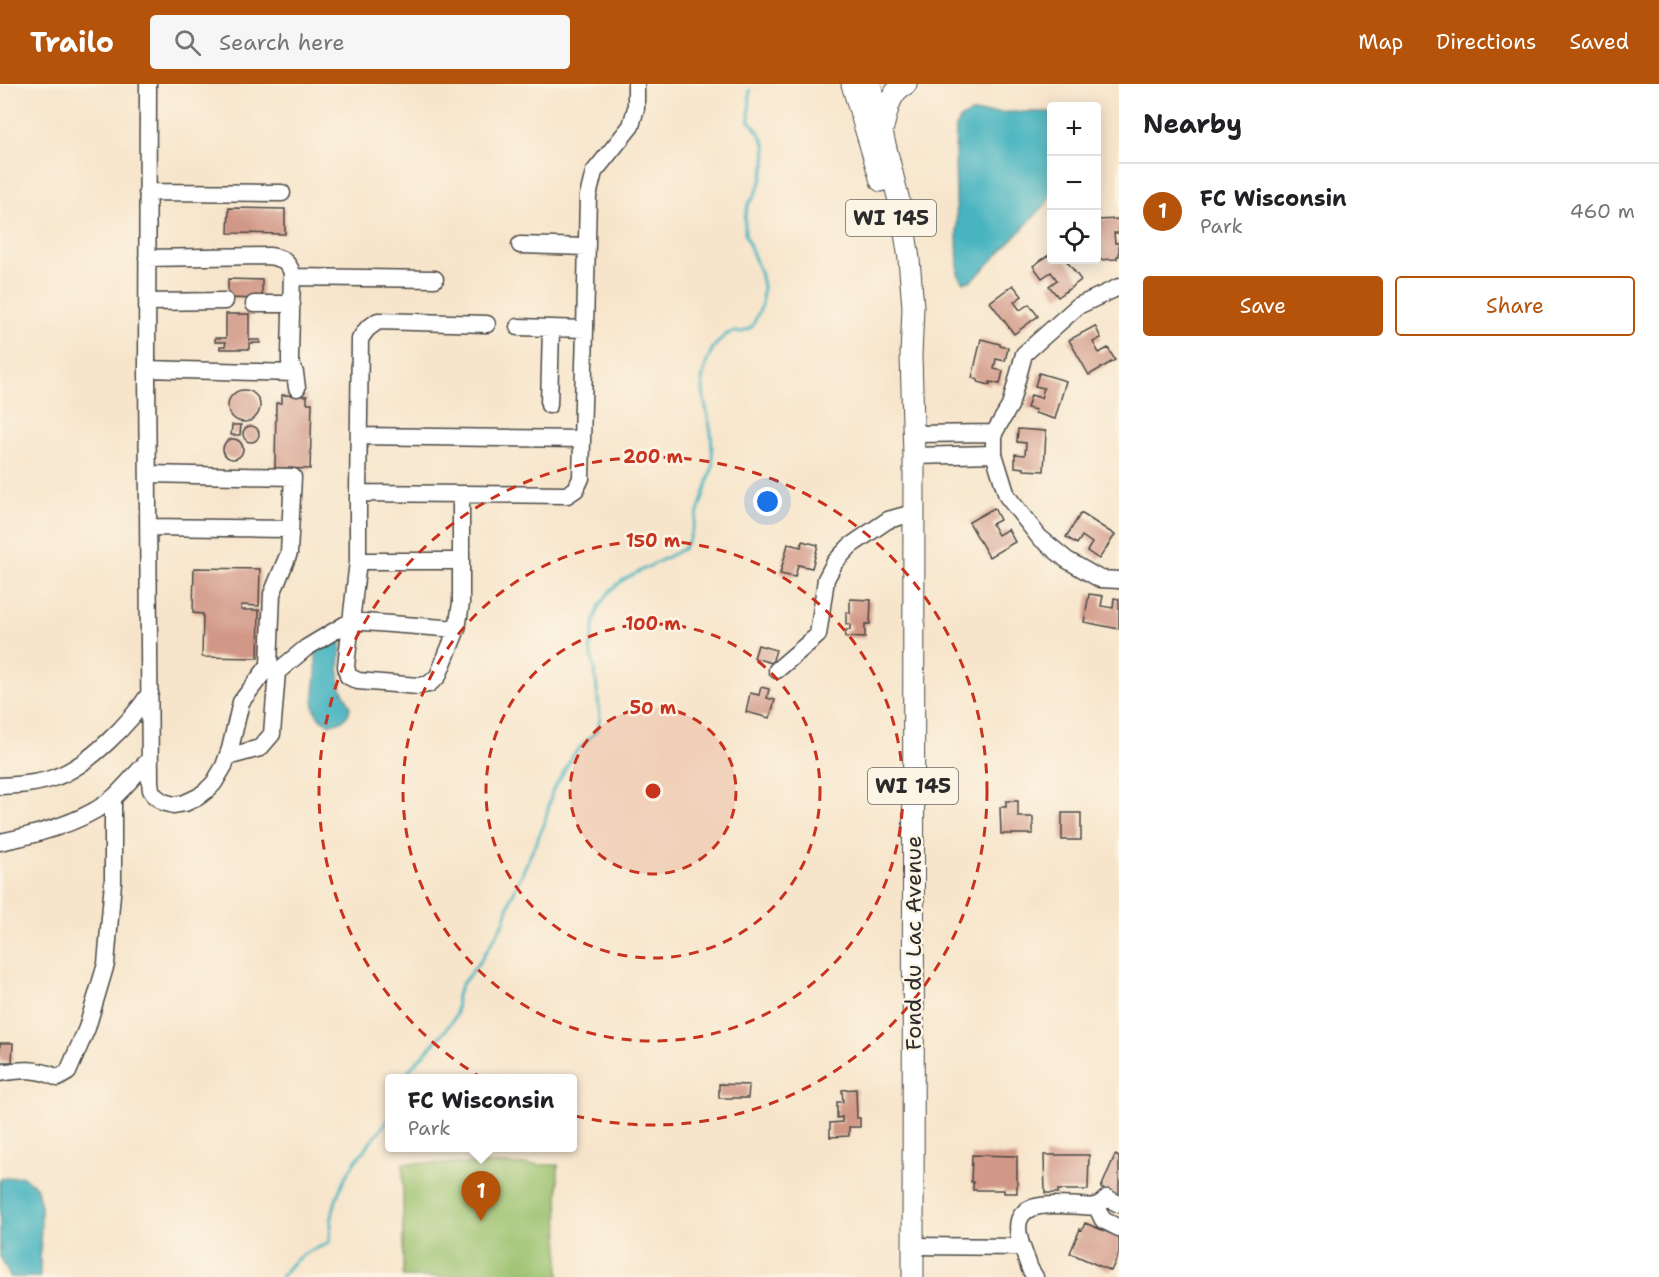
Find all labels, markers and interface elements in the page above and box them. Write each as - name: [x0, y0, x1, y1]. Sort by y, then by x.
- search box: [150, 15, 570, 69]
- text: Trailo: [30, 23, 114, 61]
- icon: search: [171, 26, 204, 59]
- text: Search here: [219, 28, 345, 57]
- text: Map: [1358, 28, 1403, 56]
- text: Directions: [1436, 28, 1536, 56]
- text: Saved: [1569, 28, 1629, 56]
- map controls: [1047, 102, 1101, 264]
- button: +: [1047, 102, 1101, 156]
- text: Nearby: [1143, 106, 1242, 141]
- button: −: [1047, 156, 1101, 210]
- text: FC Wisconsin: [1200, 184, 1347, 213]
- text: 1: [1158, 198, 1167, 224]
- text: 460 m: [1570, 198, 1635, 224]
- road number: WI 145: [846, 200, 936, 236]
- button: locate: [1047, 210, 1101, 264]
- text: Park: [1200, 213, 1243, 239]
- button: Save: [1143, 276, 1383, 336]
- button: Share: [1395, 276, 1635, 336]
- text: 200 m: [623, 445, 684, 469]
- your location: [753, 487, 782, 516]
- text: 150 m: [626, 529, 681, 553]
- text: 100 m: [625, 612, 681, 636]
- text: 50 m: [630, 696, 677, 720]
- road number: WI 145: [868, 768, 958, 804]
- centre of rings: [643, 781, 663, 801]
- street label: Fond du Lac Avenue: [899, 836, 928, 1050]
- popup: [385, 1074, 577, 1152]
- text: FC Wisconsin: [408, 1086, 554, 1115]
- text: Park: [408, 1115, 451, 1141]
- pin: 1: [462, 1172, 500, 1221]

